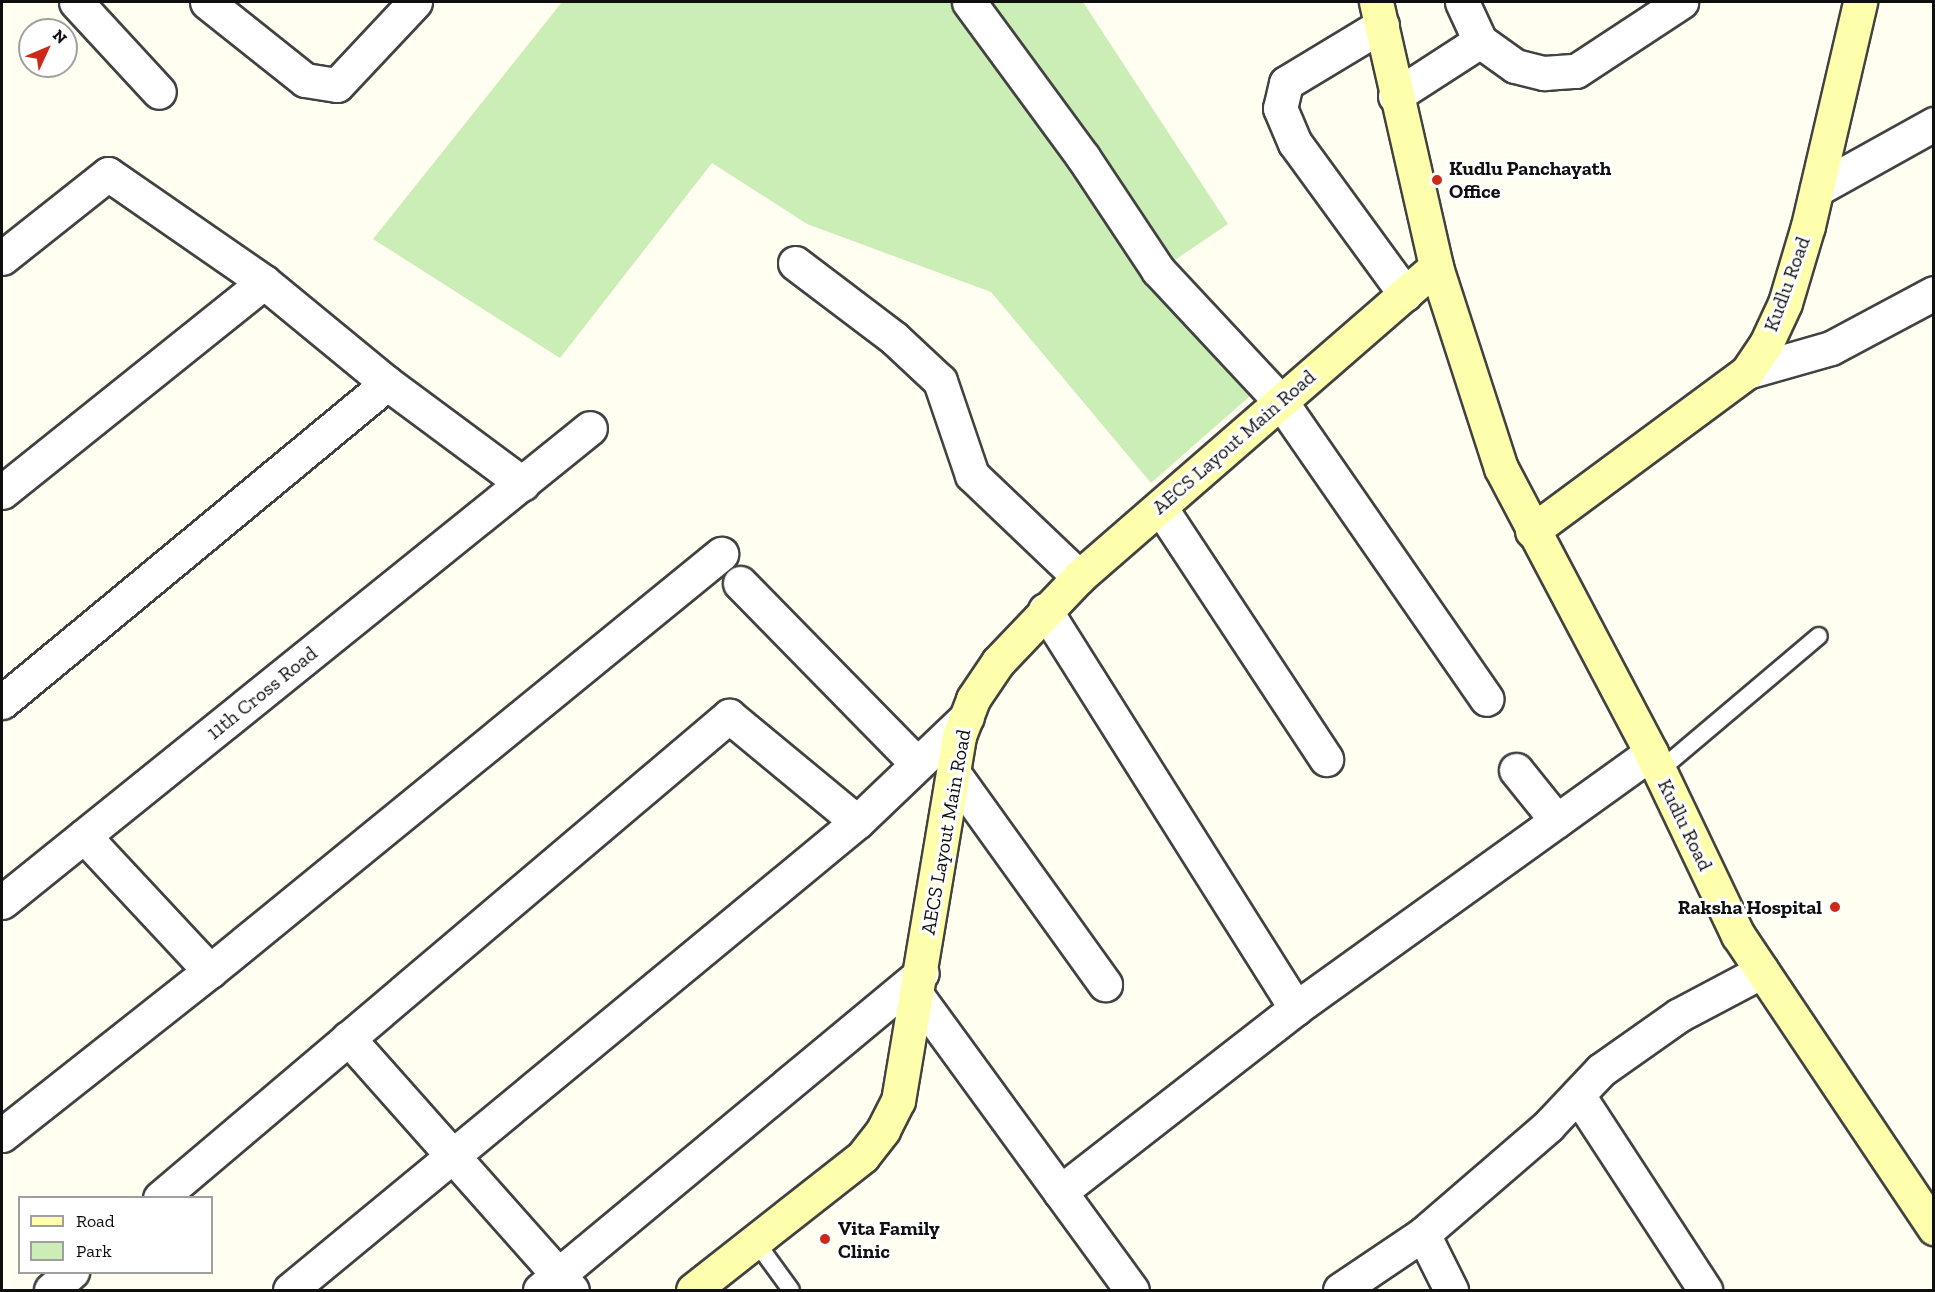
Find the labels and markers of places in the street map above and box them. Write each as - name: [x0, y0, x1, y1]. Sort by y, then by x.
- place label: Kudlu Panchayath Office: [1449, 156, 1611, 203]
- marker: Kudlu Panchayath Office: [1430, 173, 1444, 187]
- place label: Raksha Hospital: [1678, 895, 1822, 919]
- marker: Raksha Hospital: [1826, 898, 1844, 916]
- place label: Vita Family Clinic: [838, 1216, 940, 1263]
- marker: Vita Family Clinic: [816, 1230, 834, 1248]

